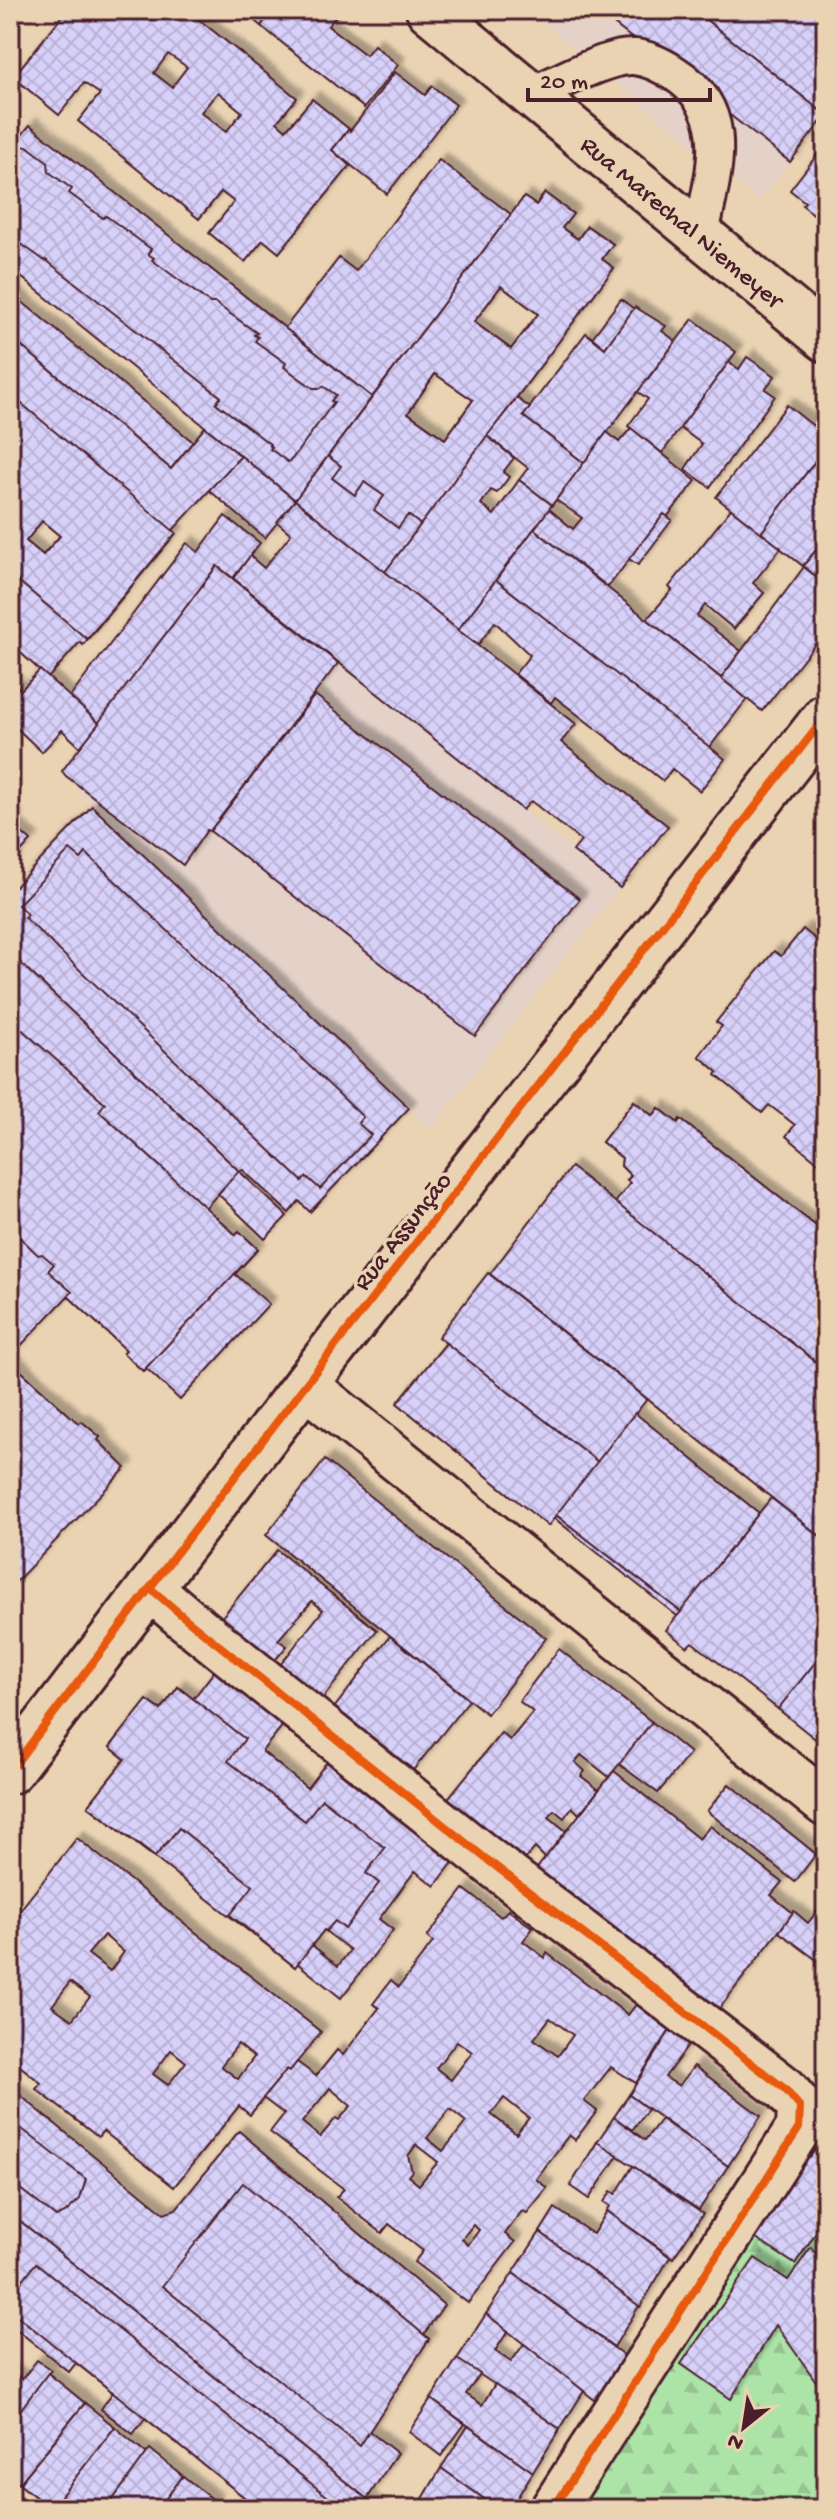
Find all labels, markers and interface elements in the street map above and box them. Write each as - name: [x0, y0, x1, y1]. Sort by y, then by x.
- scale bar: [528, 52, 710, 102]
- text: 20 m: [540, 69, 588, 98]
- street label: Rua Marechal Niemeyer: [573, 131, 790, 319]
- street label: Rua Assunção: [349, 1167, 461, 1298]
- north arrow: [704, 2387, 784, 2467]
- text: N: [723, 2426, 749, 2456]

